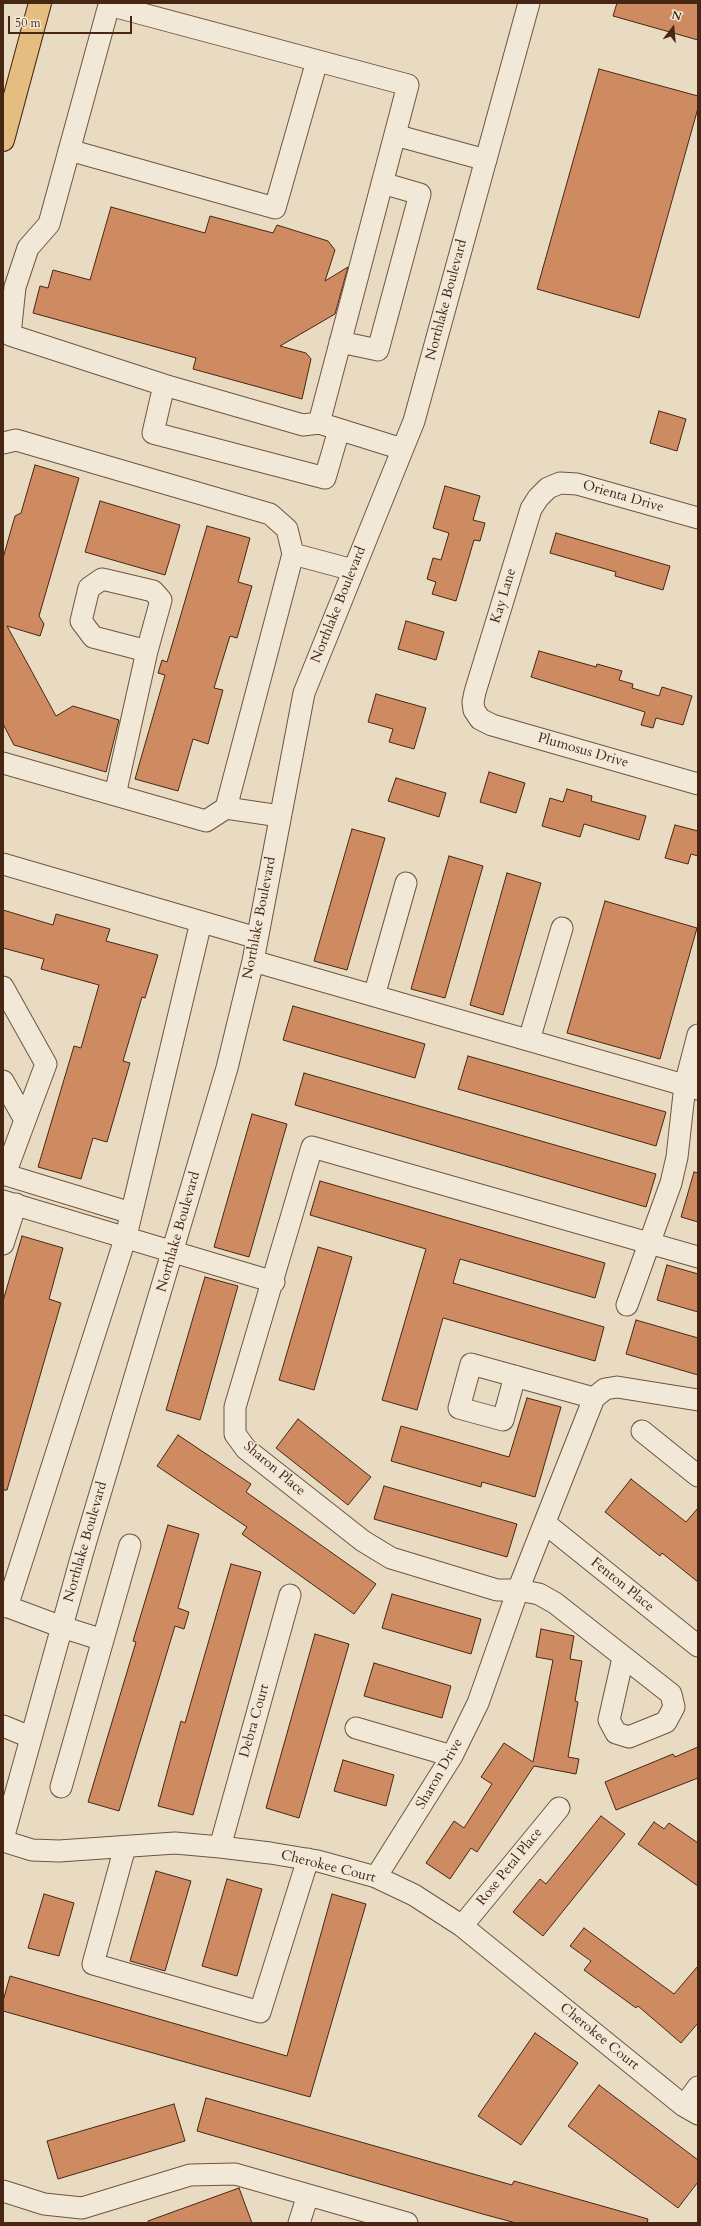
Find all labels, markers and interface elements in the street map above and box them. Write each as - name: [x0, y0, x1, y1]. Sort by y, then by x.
- text: N: [670, 7, 683, 25]
- scale bar: [10, 8, 134, 34]
- north arrow: [653, 8, 693, 48]
- text: 50 m: [15, 15, 41, 31]
- street label: Northlake Boulevard: [423, 238, 471, 362]
- street label: Orienta Drive: [581, 477, 665, 517]
- street label: Northlake Boulevard: [308, 544, 370, 666]
- street label: Kay Lane: [488, 567, 520, 625]
- street label: Plumosus Drive: [536, 730, 630, 772]
- street label: Northlake Boulevard: [240, 855, 280, 981]
- street label: Northlake Boulevard: [154, 1170, 204, 1294]
- street label: Sharon Place: [240, 1438, 308, 1500]
- street label: Northlake Boulevard: [61, 1480, 111, 1604]
- street label: Fenton Place: [587, 1554, 657, 1616]
- street label: Debra Court: [236, 1682, 274, 1760]
- street label: Sharon Drive: [413, 1736, 467, 1812]
- street label: Rose Petal Place: [474, 1825, 546, 1909]
- street label: Cherokee Court: [279, 1847, 377, 1887]
- street label: Cherokee Court: [556, 2000, 642, 2074]

